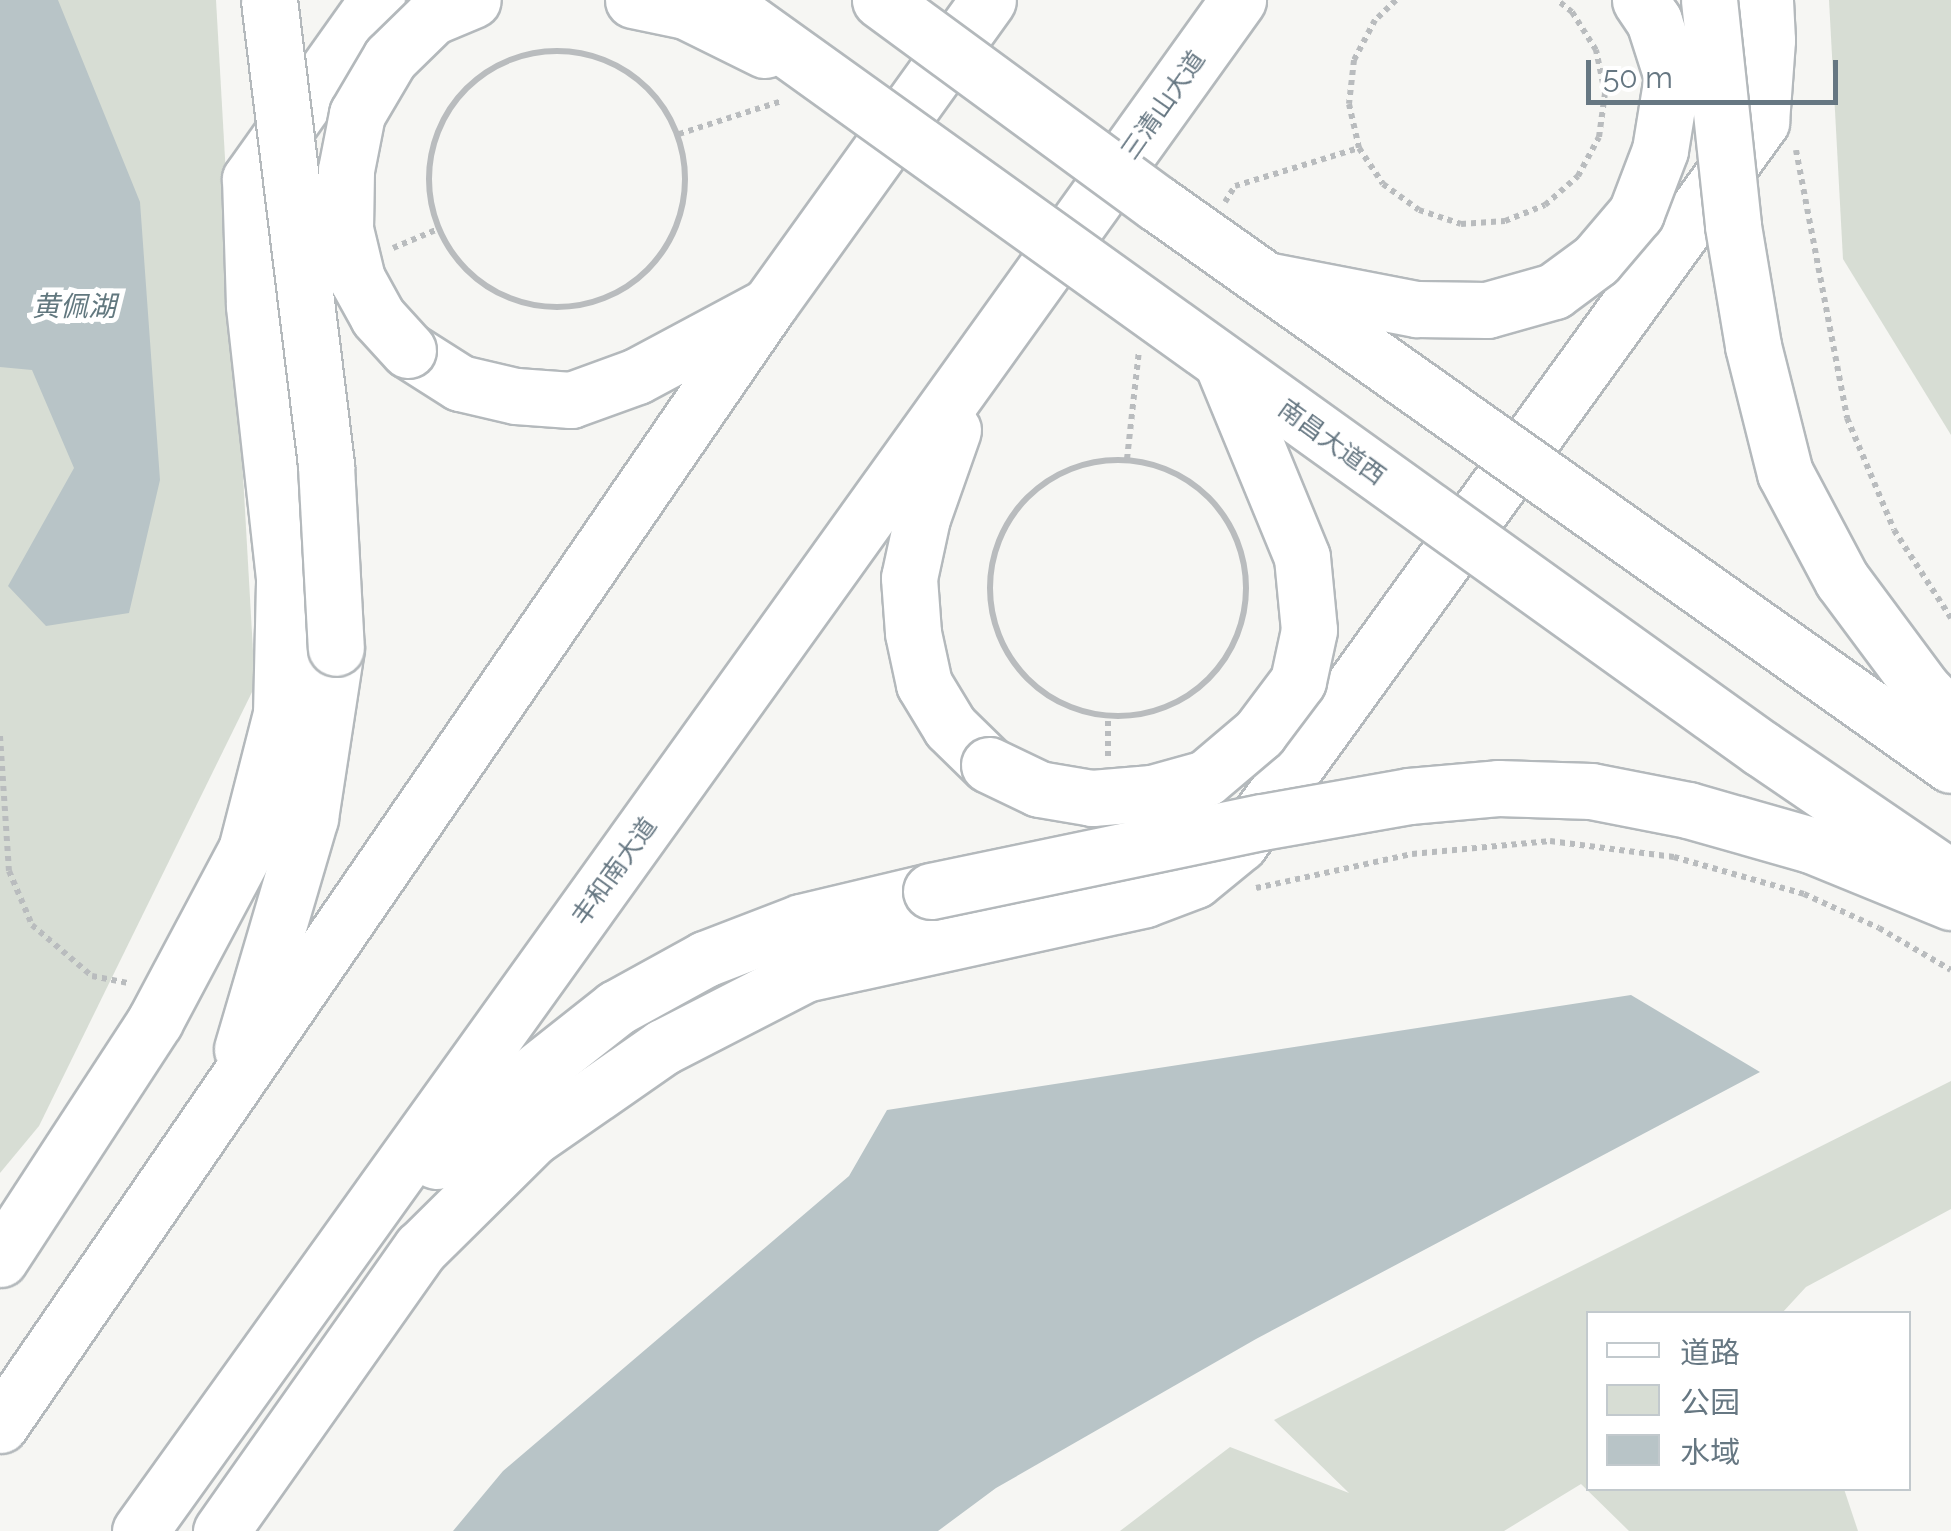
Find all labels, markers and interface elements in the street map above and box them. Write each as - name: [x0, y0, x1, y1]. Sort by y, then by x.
- scale bar: [1591, 40, 1844, 102]
- street label: 三清山大道: [1115, 45, 1211, 165]
- text: 50 m: [1603, 60, 1673, 95]
- water label: 黄佩湖: [32, 290, 116, 324]
- street label: 南昌大道西: [1273, 393, 1391, 491]
- street label: 丰和南大道: [565, 812, 663, 930]
- legend: [1586, 1311, 1911, 1491]
- text: 道路: [1680, 1335, 1740, 1370]
- text: 公园: [1680, 1385, 1740, 1420]
- text: 水域: [1680, 1435, 1740, 1470]

